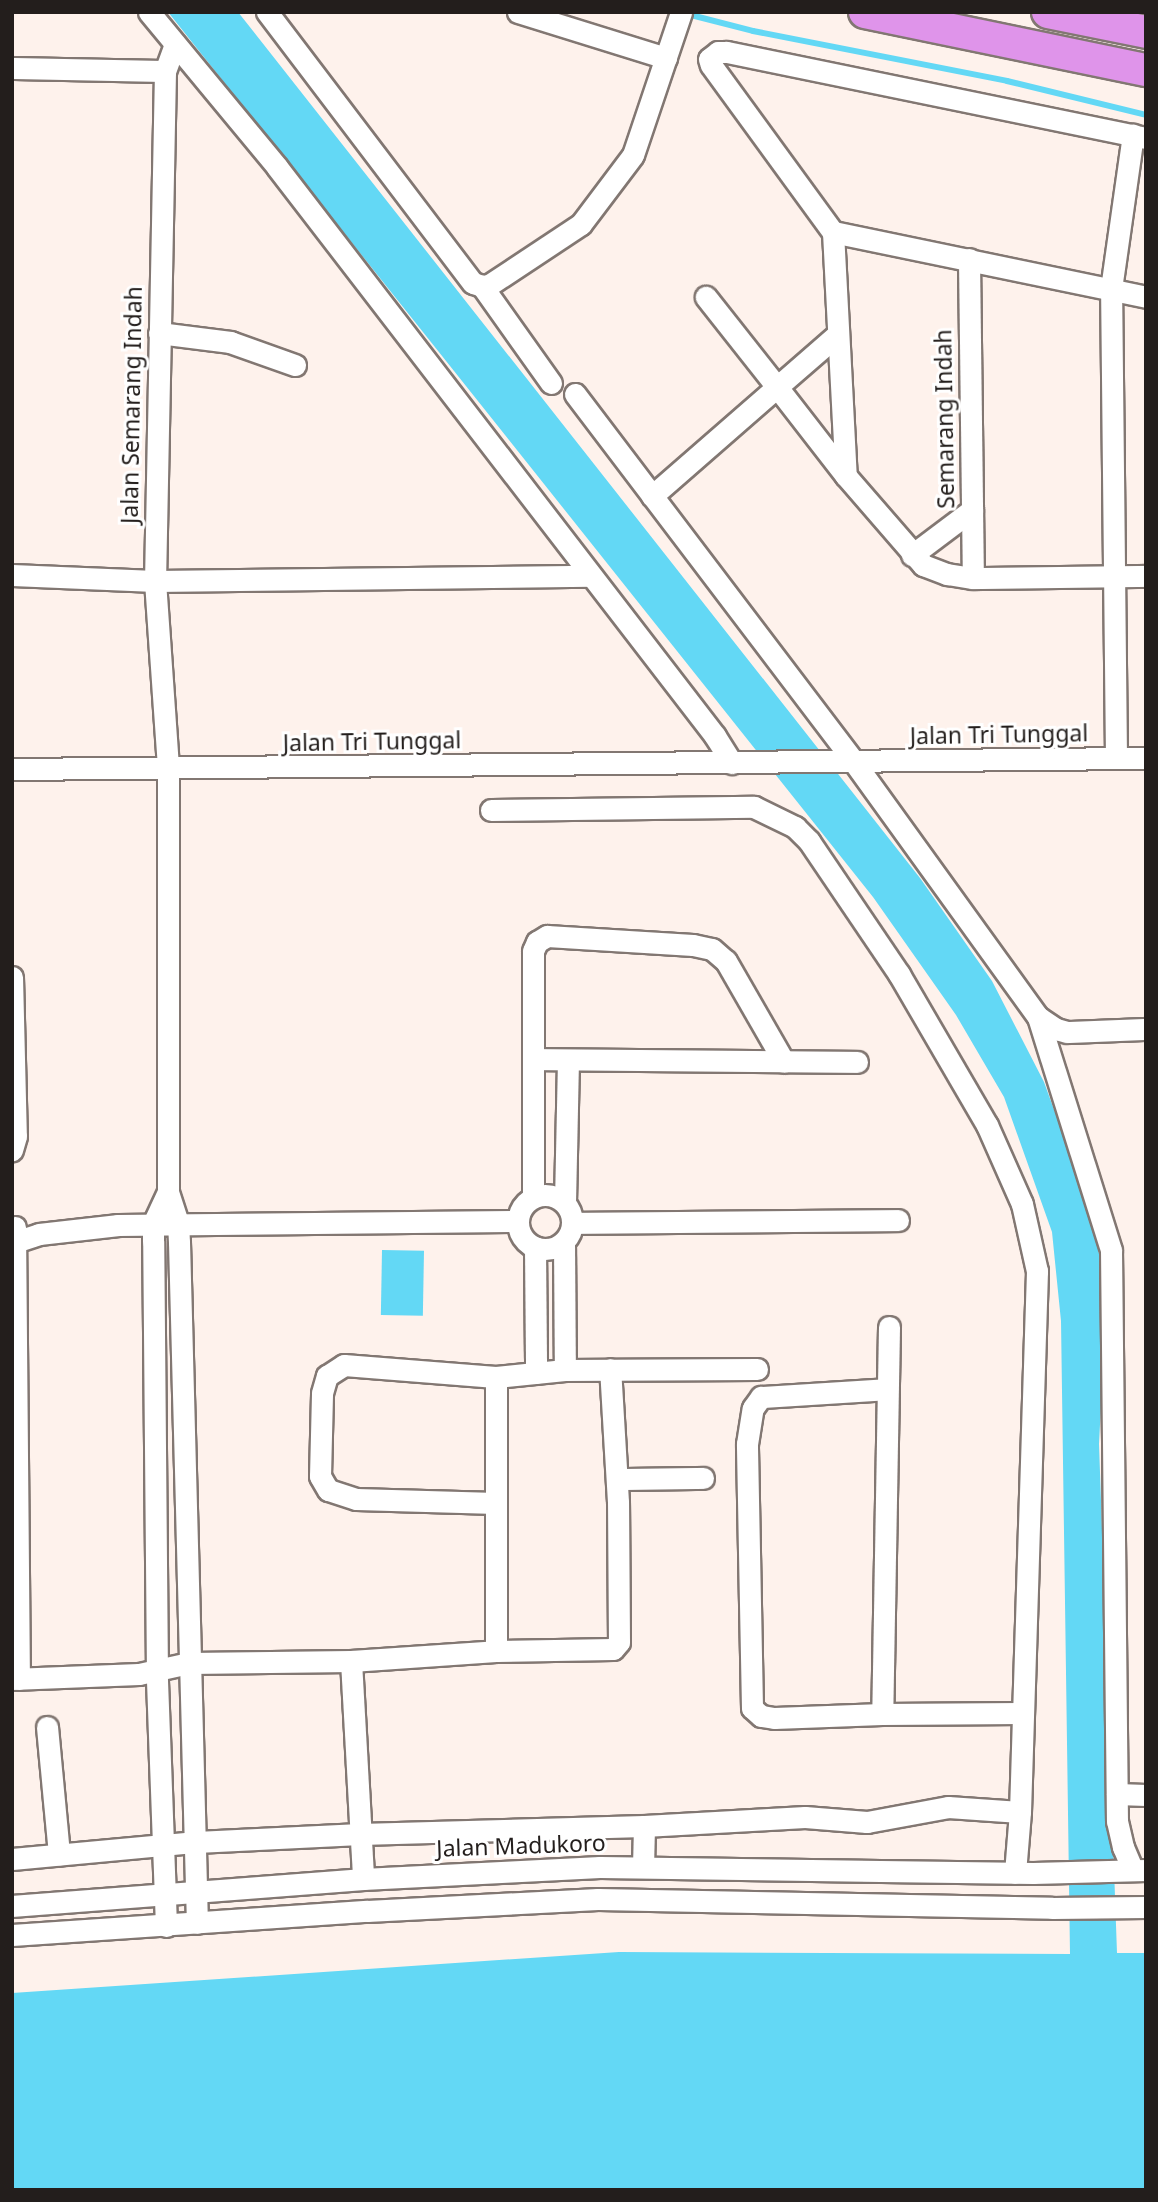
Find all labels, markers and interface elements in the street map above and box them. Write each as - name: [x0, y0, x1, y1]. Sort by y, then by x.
- street label: Jalan Semarang Indah: [115, 286, 147, 524]
- street label: Semarang Indah: [929, 329, 959, 509]
- street label: Jalan Tri Tunggal: [910, 719, 1088, 749]
- street label: Jalan Tri Tunggal: [283, 726, 461, 756]
- street label: Jalan Madukoro: [436, 1828, 606, 1862]

